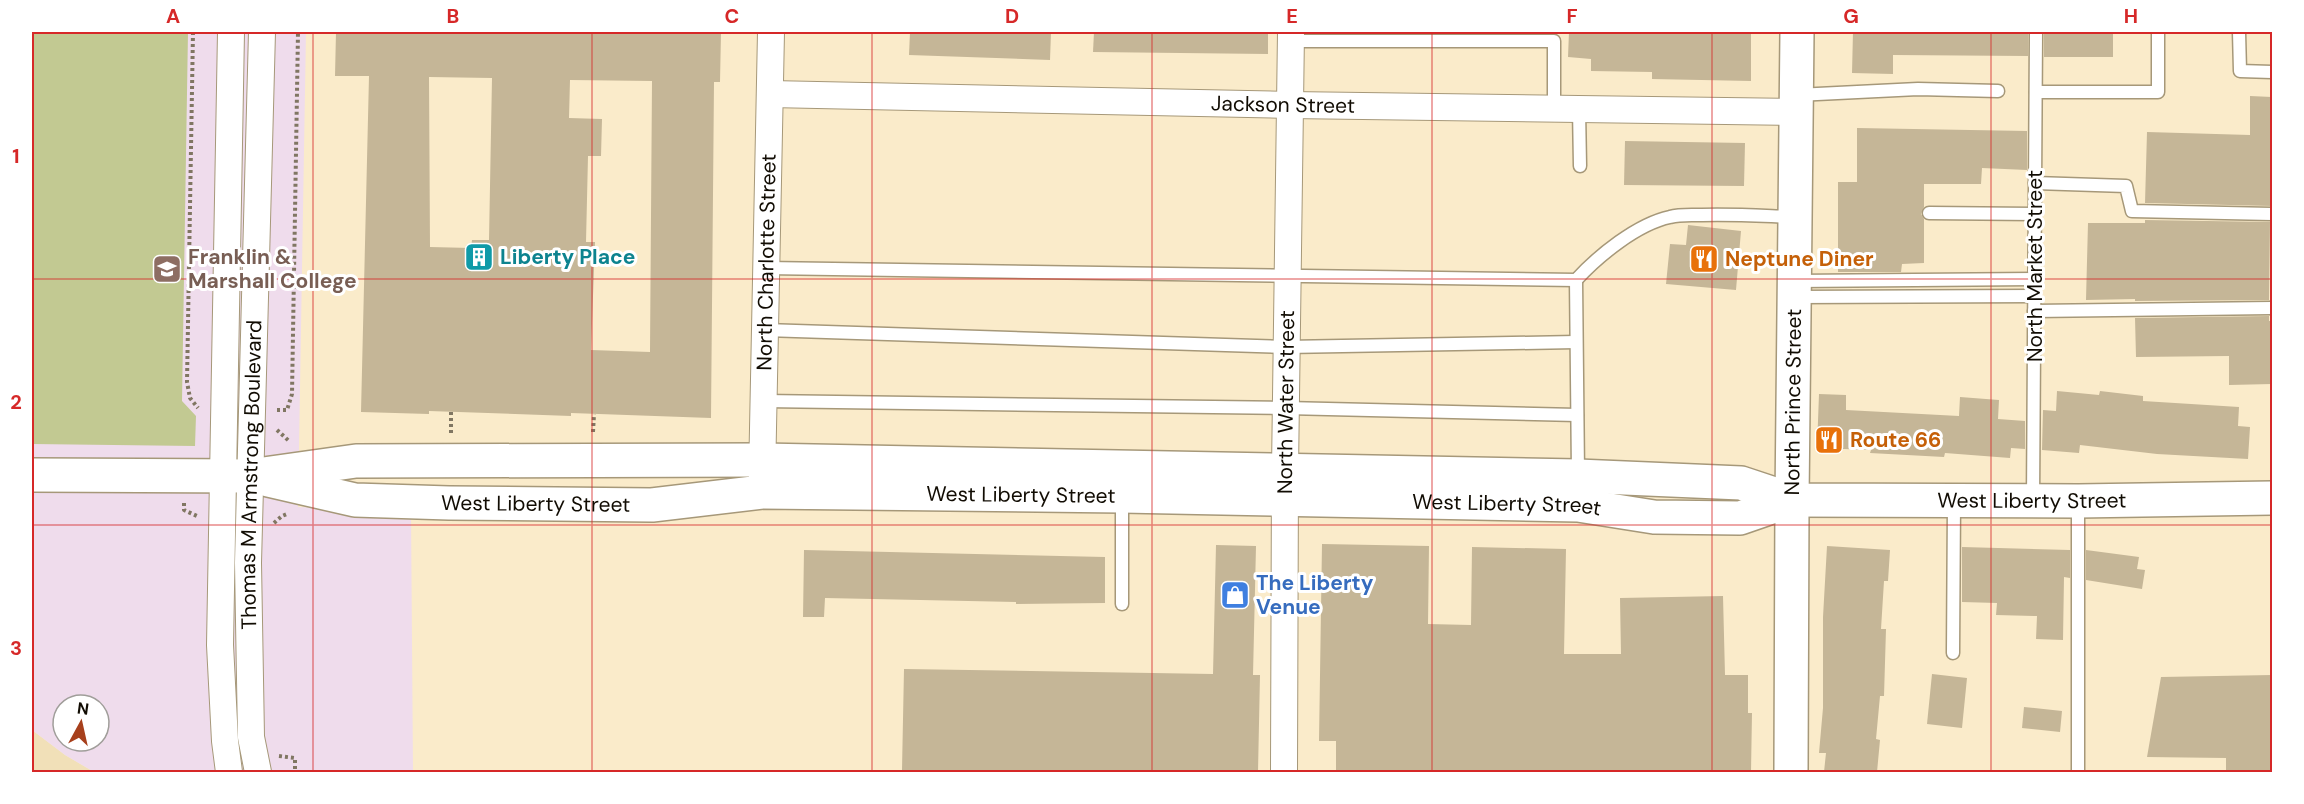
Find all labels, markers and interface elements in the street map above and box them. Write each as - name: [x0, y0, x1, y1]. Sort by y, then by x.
- text: A: [166, 3, 180, 29]
- text: B: [447, 3, 459, 29]
- text: C: [725, 3, 739, 29]
- text: D: [1005, 3, 1019, 29]
- text: E: [1286, 3, 1298, 29]
- text: F: [1566, 3, 1578, 29]
- text: G: [1843, 3, 1859, 29]
- text: H: [2124, 3, 2138, 29]
- street label: Jackson Street: [1211, 89, 1355, 120]
- text: 1: [12, 143, 20, 169]
- street label: North Charlotte Street: [750, 153, 783, 371]
- street label: North Market Street: [2021, 170, 2049, 362]
- building icon: Liberty Place: [463, 241, 495, 273]
- place label: Franklin & Marshall College: [188, 243, 357, 295]
- place label: Liberty Place: [500, 243, 635, 271]
- restaurant icon: Neptune Diner: [1688, 243, 1720, 275]
- place label: Neptune Diner: [1725, 245, 1874, 273]
- school or university icon: Franklin & Marshall College: [151, 253, 183, 285]
- street label: North Prince Street: [1778, 308, 1808, 496]
- street label: North Water Street: [1271, 310, 1301, 494]
- street label: Thomas M Armstrong Boulevard: [234, 320, 268, 630]
- text: 2: [10, 389, 22, 415]
- restaurant icon: Route 66: [1813, 424, 1845, 456]
- place label: Route 66: [1850, 426, 1941, 454]
- street label: West Liberty Street: [926, 480, 1116, 510]
- street label: West Liberty Street: [1937, 486, 2127, 515]
- street label: West Liberty Street: [1412, 488, 1603, 522]
- street label: West Liberty Street: [441, 489, 630, 519]
- place label: The Liberty Venue: [1256, 569, 1374, 621]
- shop icon: The Liberty Venue: [1219, 579, 1251, 611]
- text: 3: [10, 635, 22, 661]
- north arrow: [51, 693, 111, 753]
- text: N: [76, 697, 90, 720]

